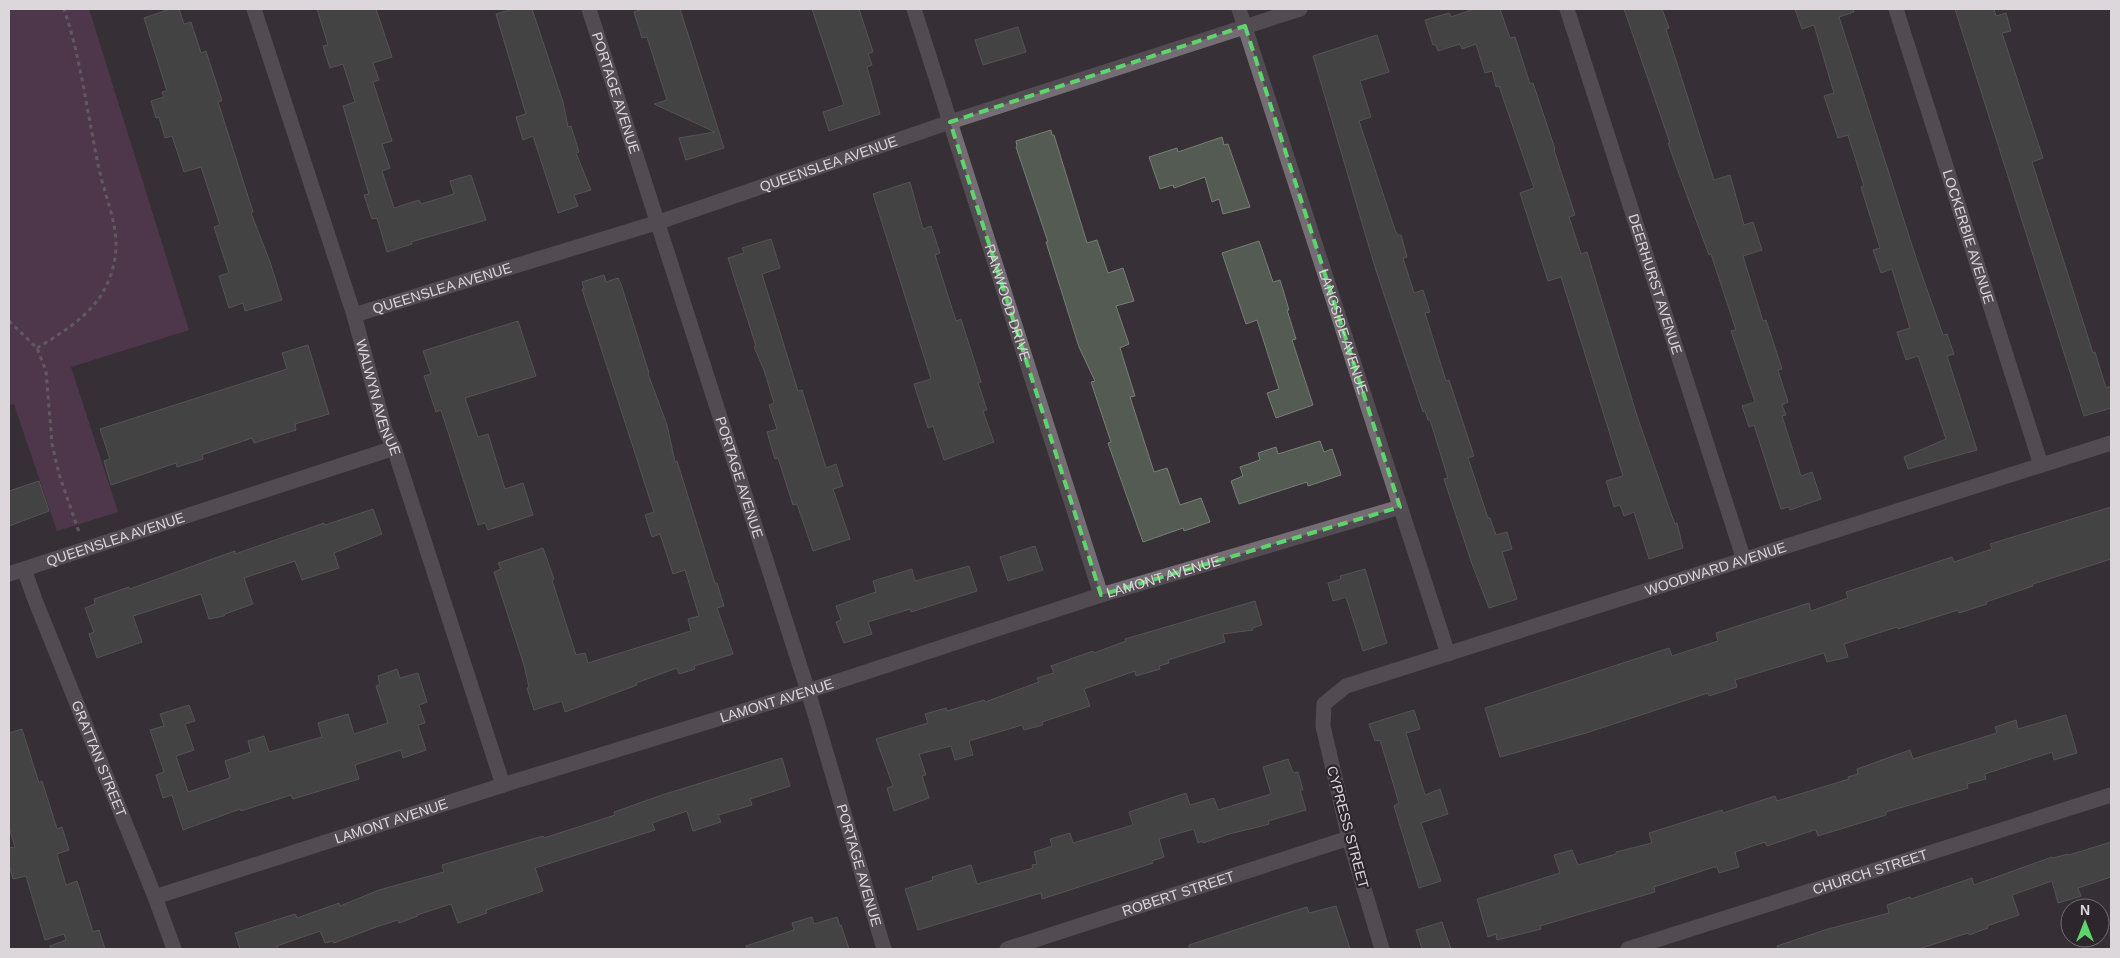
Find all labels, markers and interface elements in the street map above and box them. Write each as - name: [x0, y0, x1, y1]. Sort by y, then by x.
- street label: PORTAGE AVENUE: [589, 30, 643, 156]
- street label: QUEENSLEA AVENUE: [757, 133, 899, 195]
- street label: LOCKERBIE AVENUE: [1940, 168, 1997, 306]
- street label: DEERHURST AVENUE: [1625, 212, 1685, 356]
- street label: RANWOOD DRIVE: [982, 242, 1034, 363]
- street label: QUEENSLEA AVENUE: [371, 259, 513, 317]
- street label: LANGSIDE AVENUE: [1316, 267, 1371, 396]
- street label: WALWYN AVENUE: [353, 338, 404, 458]
- street label: PORTAGE AVENUE: [712, 415, 766, 540]
- street label: QUEENSLEA AVENUE: [44, 509, 187, 569]
- street label: WOODWARD AVENUE: [1643, 539, 1788, 599]
- street label: LAMONT AVENUE: [1105, 552, 1222, 601]
- street label: LAMONT AVENUE: [718, 675, 835, 726]
- street label: GRATTAN STREET: [68, 698, 130, 820]
- street label: CYPRESS STREET: [1324, 764, 1372, 890]
- street label: LAMONT AVENUE: [333, 795, 450, 847]
- street label: PORTAGE AVENUE: [834, 802, 885, 928]
- street label: CHURCH STREET: [1810, 846, 1930, 898]
- street label: ROBERT STREET: [1120, 868, 1237, 919]
- north arrow: [2060, 898, 2110, 948]
- text: N: [2080, 902, 2090, 918]

